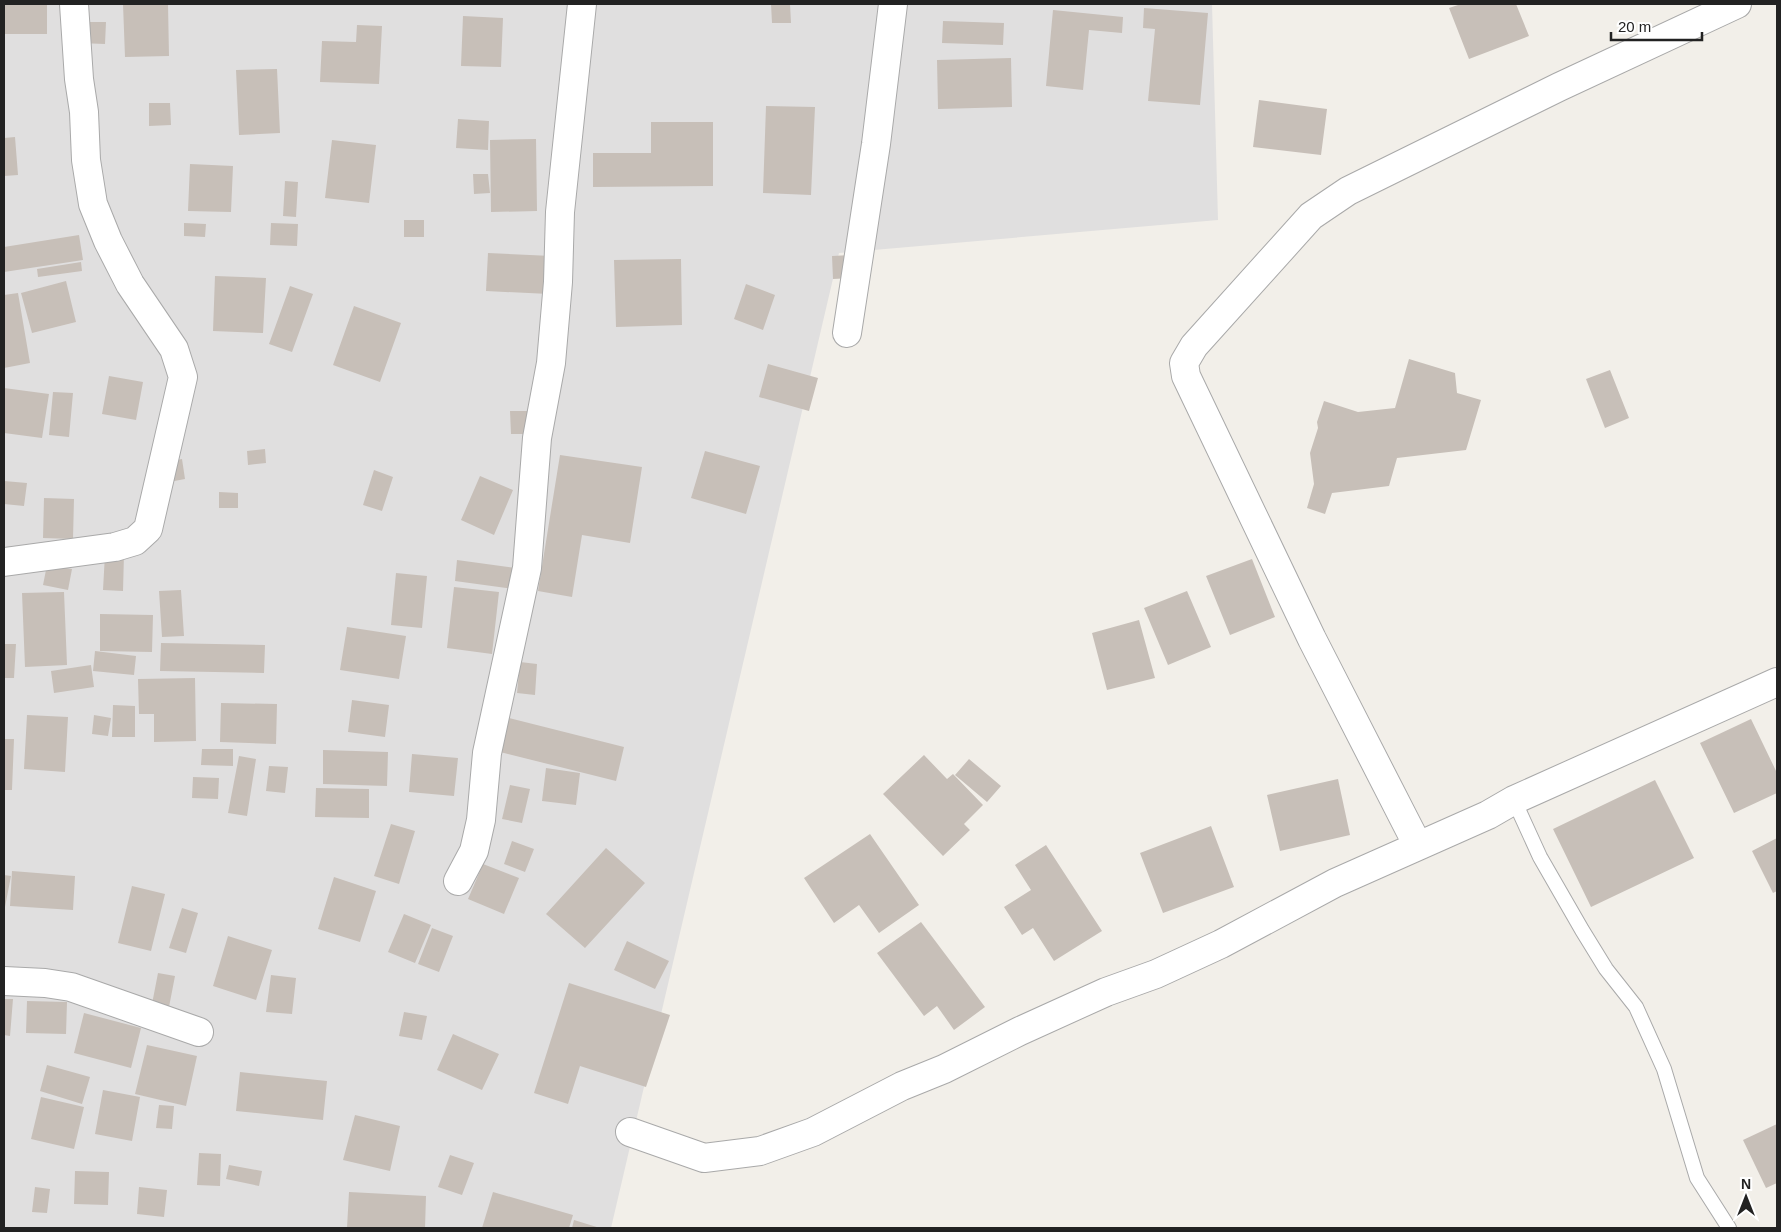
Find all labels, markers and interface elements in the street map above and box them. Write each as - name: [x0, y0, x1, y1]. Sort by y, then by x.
- scale bar: [1611, 10, 1702, 42]
- text: 20 m: [1618, 18, 1651, 35]
- north arrow: [1721, 1172, 1771, 1222]
- text: N: [1741, 1176, 1751, 1192]

